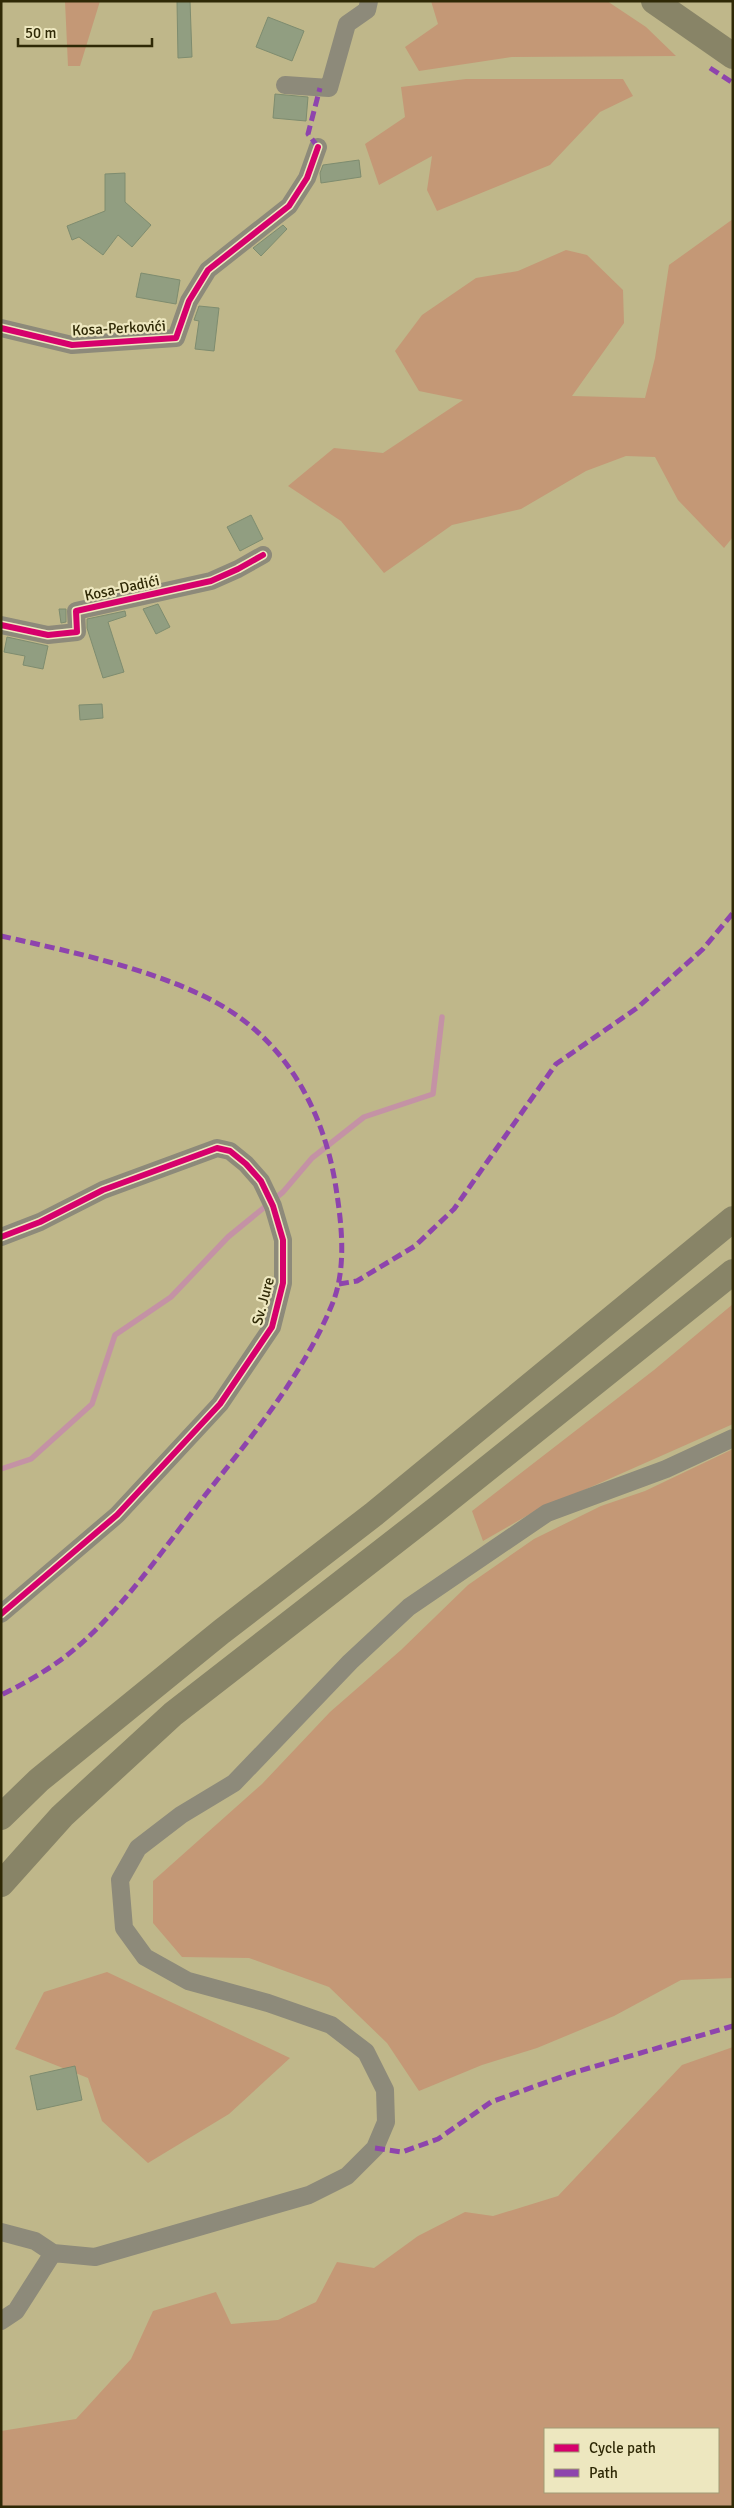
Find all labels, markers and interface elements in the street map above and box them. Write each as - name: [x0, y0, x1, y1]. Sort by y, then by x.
- scale bar: [18, 15, 151, 47]
- text: 50 m: [25, 24, 56, 42]
- street label: Kosa-Perkovići: [72, 317, 166, 339]
- street label: Kosa-Dadići: [83, 571, 161, 605]
- street label: Sv. Jure: [248, 1275, 278, 1327]
- legend: [544, 2428, 719, 2493]
- text: Cycle path: [589, 2439, 656, 2457]
- text: Path: [589, 2464, 618, 2482]

